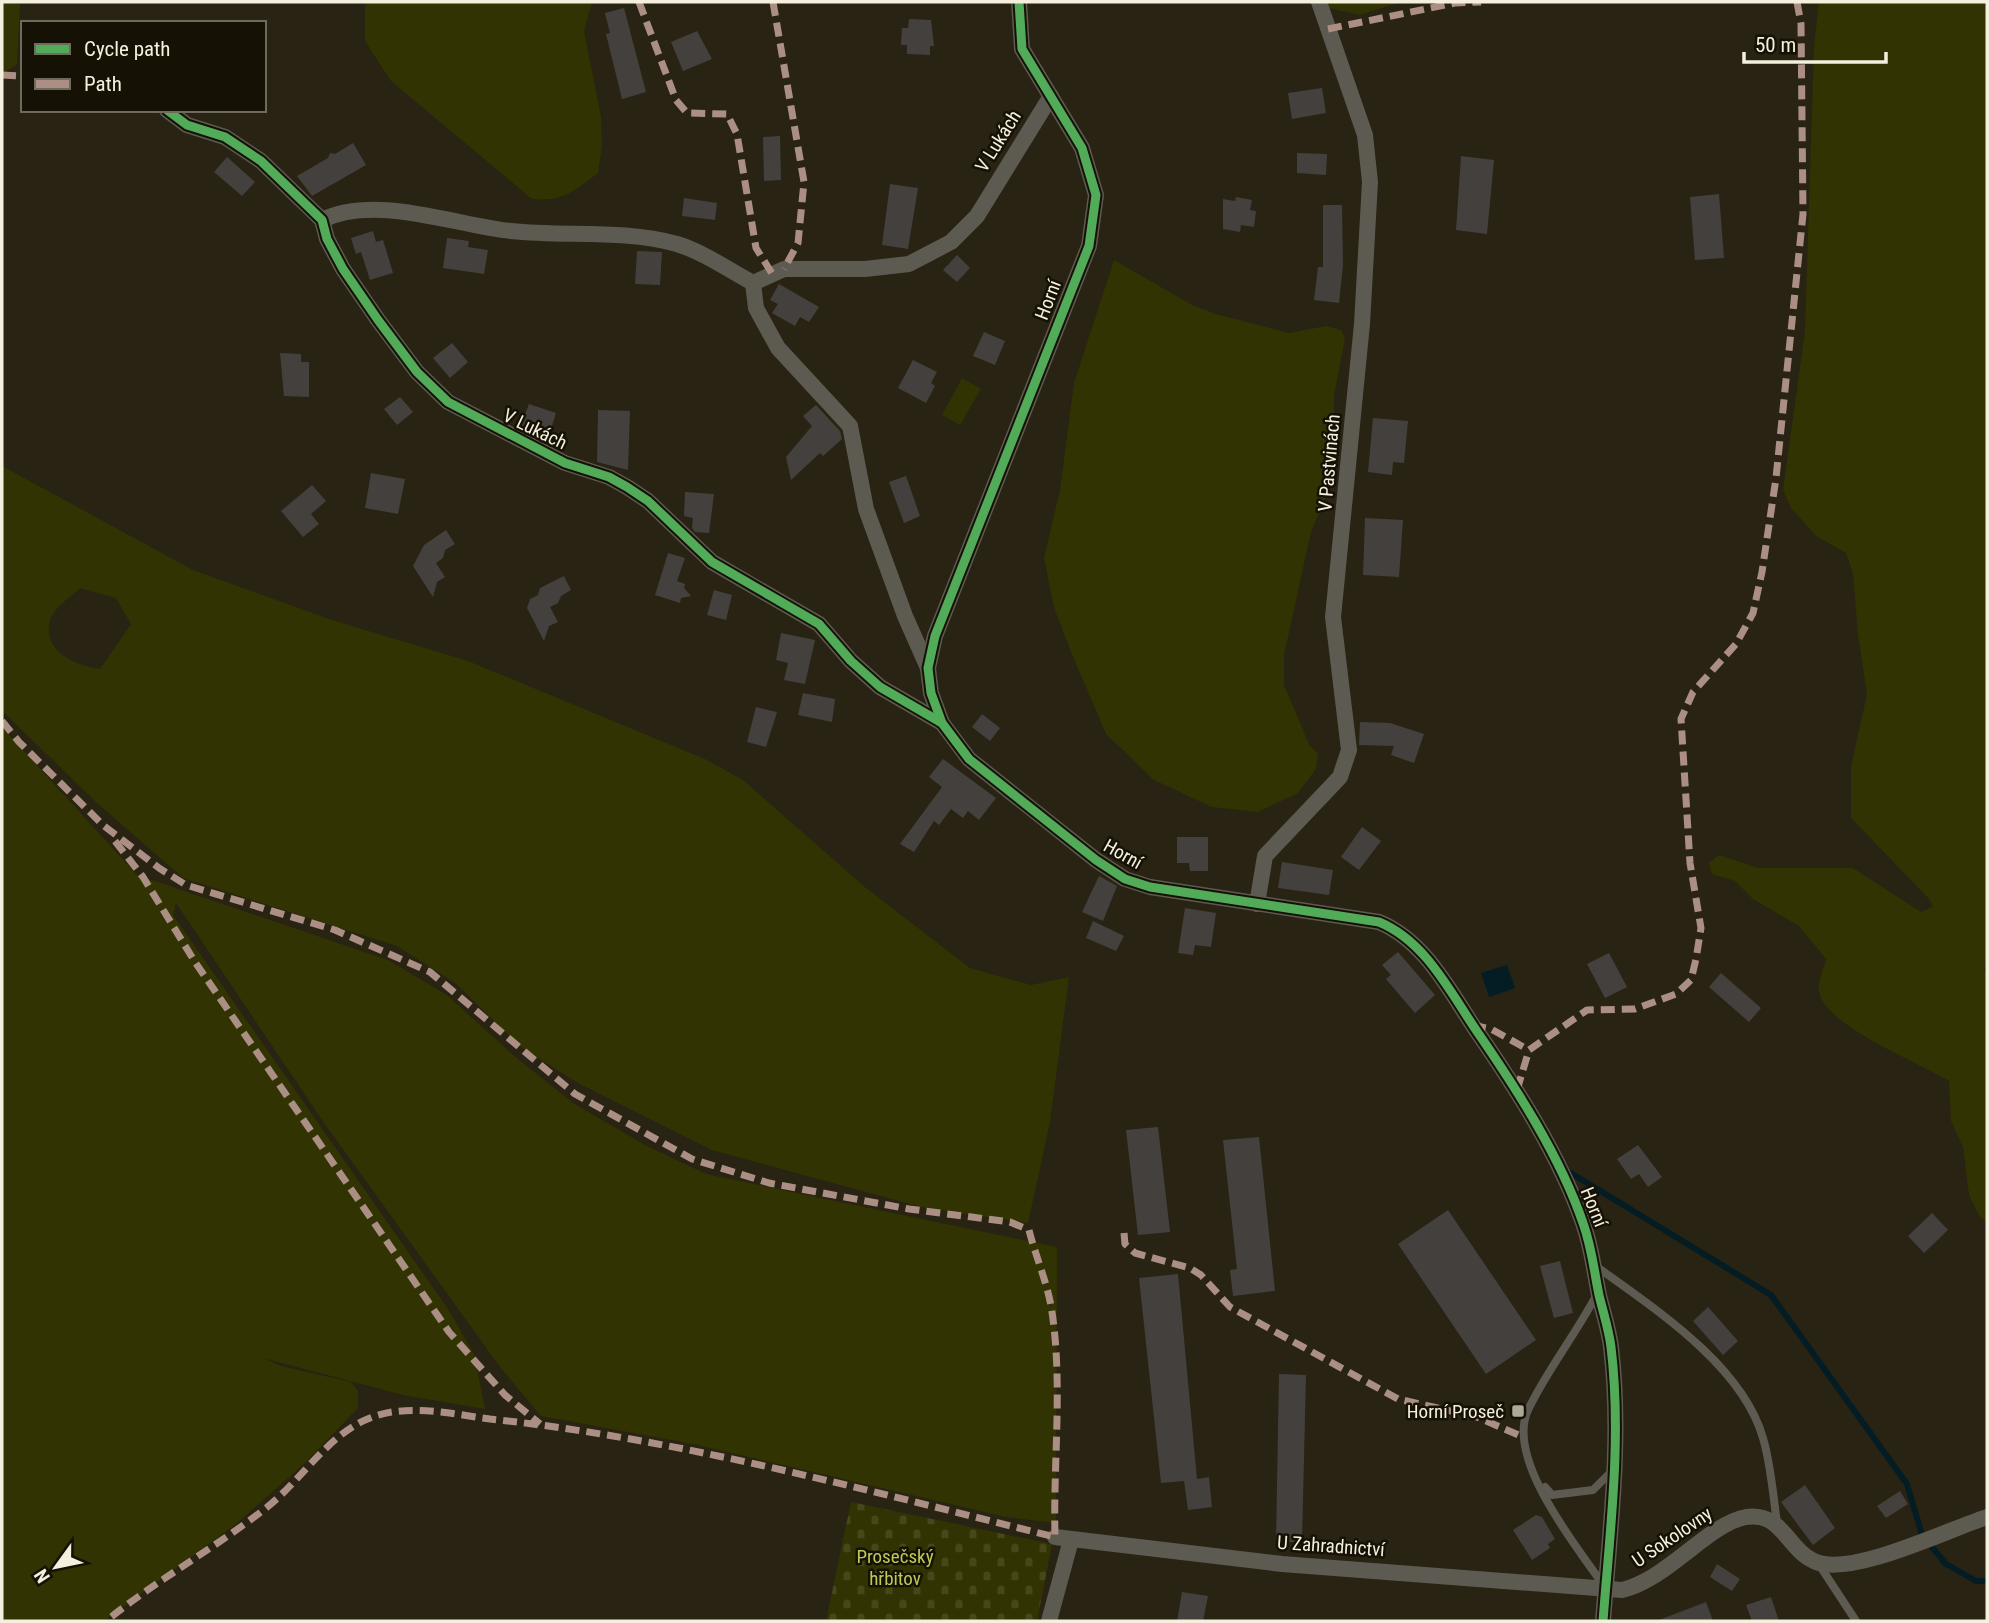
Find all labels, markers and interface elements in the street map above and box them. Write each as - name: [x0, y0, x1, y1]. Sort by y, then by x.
- legend: [21, 21, 266, 112]
- scale bar: [1744, 21, 1886, 65]
- text: 50 m: [1755, 33, 1796, 57]
- text: Cycle path: [84, 37, 170, 61]
- text: Path: [84, 72, 122, 96]
- street label: V Lukách: [970, 106, 1026, 176]
- street label: Horní: [1030, 275, 1067, 323]
- street label: V Lukách: [499, 404, 571, 454]
- street label: V Pastvinách: [1313, 413, 1345, 513]
- street label: Horní: [1100, 834, 1148, 875]
- street label: Horní: [1576, 1184, 1613, 1232]
- place label: Horní Proseč: [1407, 1400, 1504, 1423]
- marker: Horní Proseč: [1510, 1403, 1526, 1419]
- street label: U Sokolovny: [1628, 1502, 1716, 1572]
- street label: U Zahradnictví: [1276, 1531, 1387, 1561]
- north arrow: [21, 1532, 91, 1602]
- park label: Prosečský hřbitov: [856, 1545, 934, 1590]
- text: N: [29, 1565, 55, 1587]

